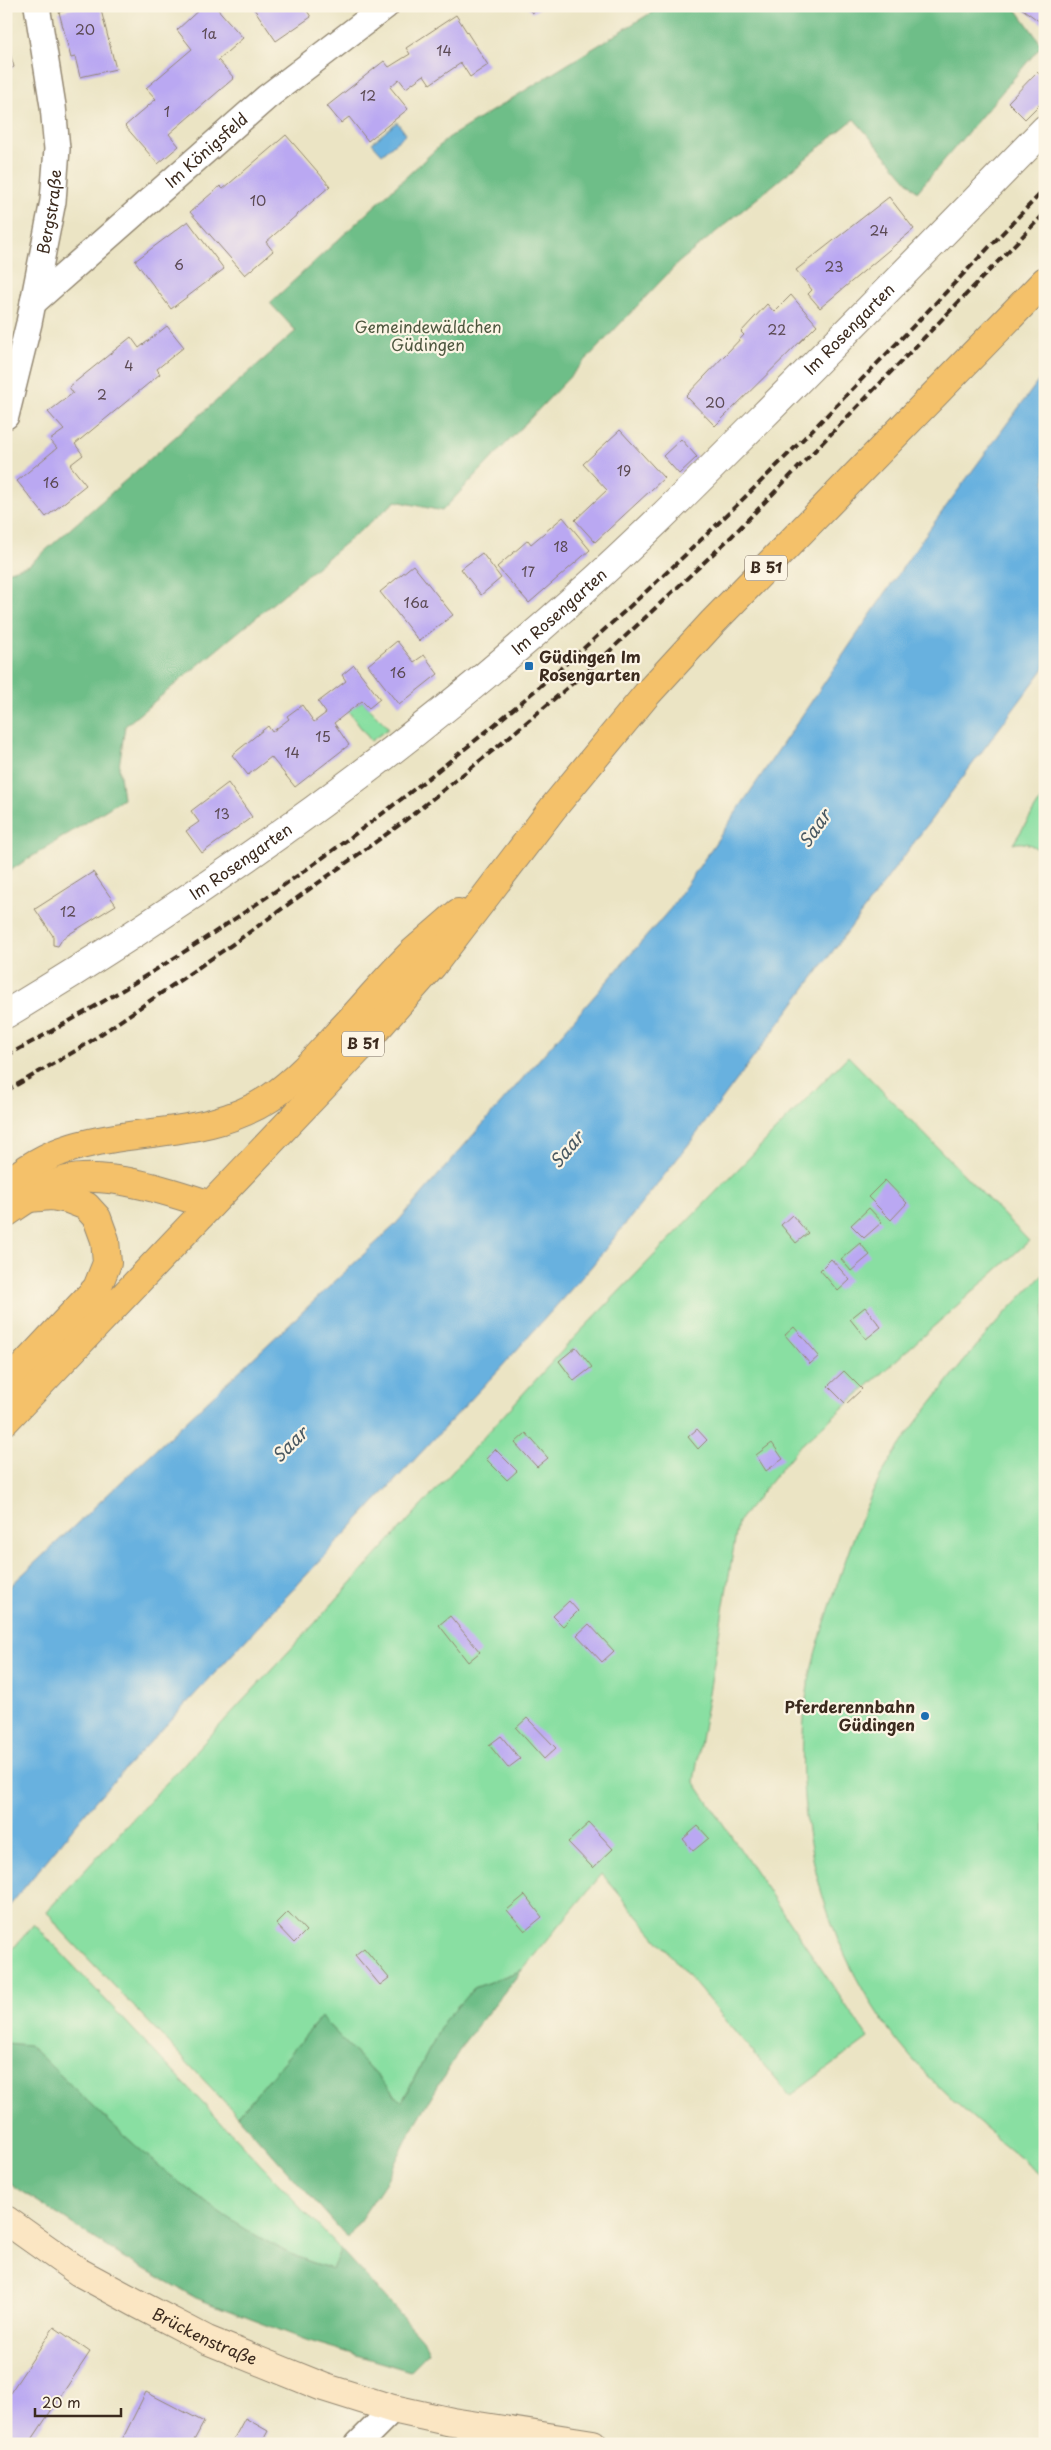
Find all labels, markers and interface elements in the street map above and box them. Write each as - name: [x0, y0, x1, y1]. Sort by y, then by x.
- house number: 20: [75, 19, 95, 40]
- house number: 1a: [202, 23, 217, 44]
- house number: 14: [436, 40, 452, 61]
- house number: 12: [360, 85, 376, 106]
- house number: 1: [164, 101, 170, 122]
- street label: Im Königsfeld: [159, 106, 253, 193]
- street label: Bergstraße: [30, 169, 66, 256]
- house number: 10: [250, 190, 266, 211]
- house number: 24: [870, 220, 888, 241]
- house number: 6: [174, 254, 184, 275]
- house number: 23: [825, 256, 843, 277]
- street label: Im Rosengarten: [798, 277, 899, 380]
- park label: Gemeindewäldchen Güdingen: [354, 314, 502, 356]
- house number: 22: [768, 319, 786, 340]
- house number: 4: [124, 355, 134, 376]
- house number: 2: [97, 384, 107, 405]
- house number: 20: [705, 392, 725, 413]
- house number: 19: [617, 460, 631, 481]
- house number: 16: [43, 472, 59, 493]
- house number: 18: [553, 536, 569, 557]
- road number: B 51: [745, 556, 787, 580]
- house number: 17: [521, 561, 535, 582]
- street label: Im Rosengarten: [506, 562, 611, 660]
- house number: 16a: [404, 592, 429, 613]
- place label: Güdingen Im Rosengarten: [539, 644, 641, 686]
- marker: Güdingen Im Rosengarten: [523, 660, 535, 672]
- house number: 16: [390, 662, 406, 683]
- house number: 15: [315, 726, 331, 747]
- house number: 14: [284, 742, 300, 763]
- water label: Saar: [791, 801, 838, 853]
- house number: 13: [214, 803, 230, 824]
- street label: Im Rosengarten: [184, 816, 296, 905]
- house number: 12: [60, 901, 76, 922]
- road number: B 51: [342, 1032, 384, 1056]
- water label: Saar: [542, 1122, 591, 1173]
- water label: Saar: [265, 1418, 315, 1468]
- place label: Pferderennbahn Güdingen: [785, 1694, 915, 1736]
- marker: Pferderennbahn Güdingen: [919, 1710, 931, 1722]
- street label: Brückenstraße: [149, 2301, 261, 2370]
- scale bar: [35, 2385, 121, 2417]
- text: 20 m: [42, 2390, 81, 2413]

